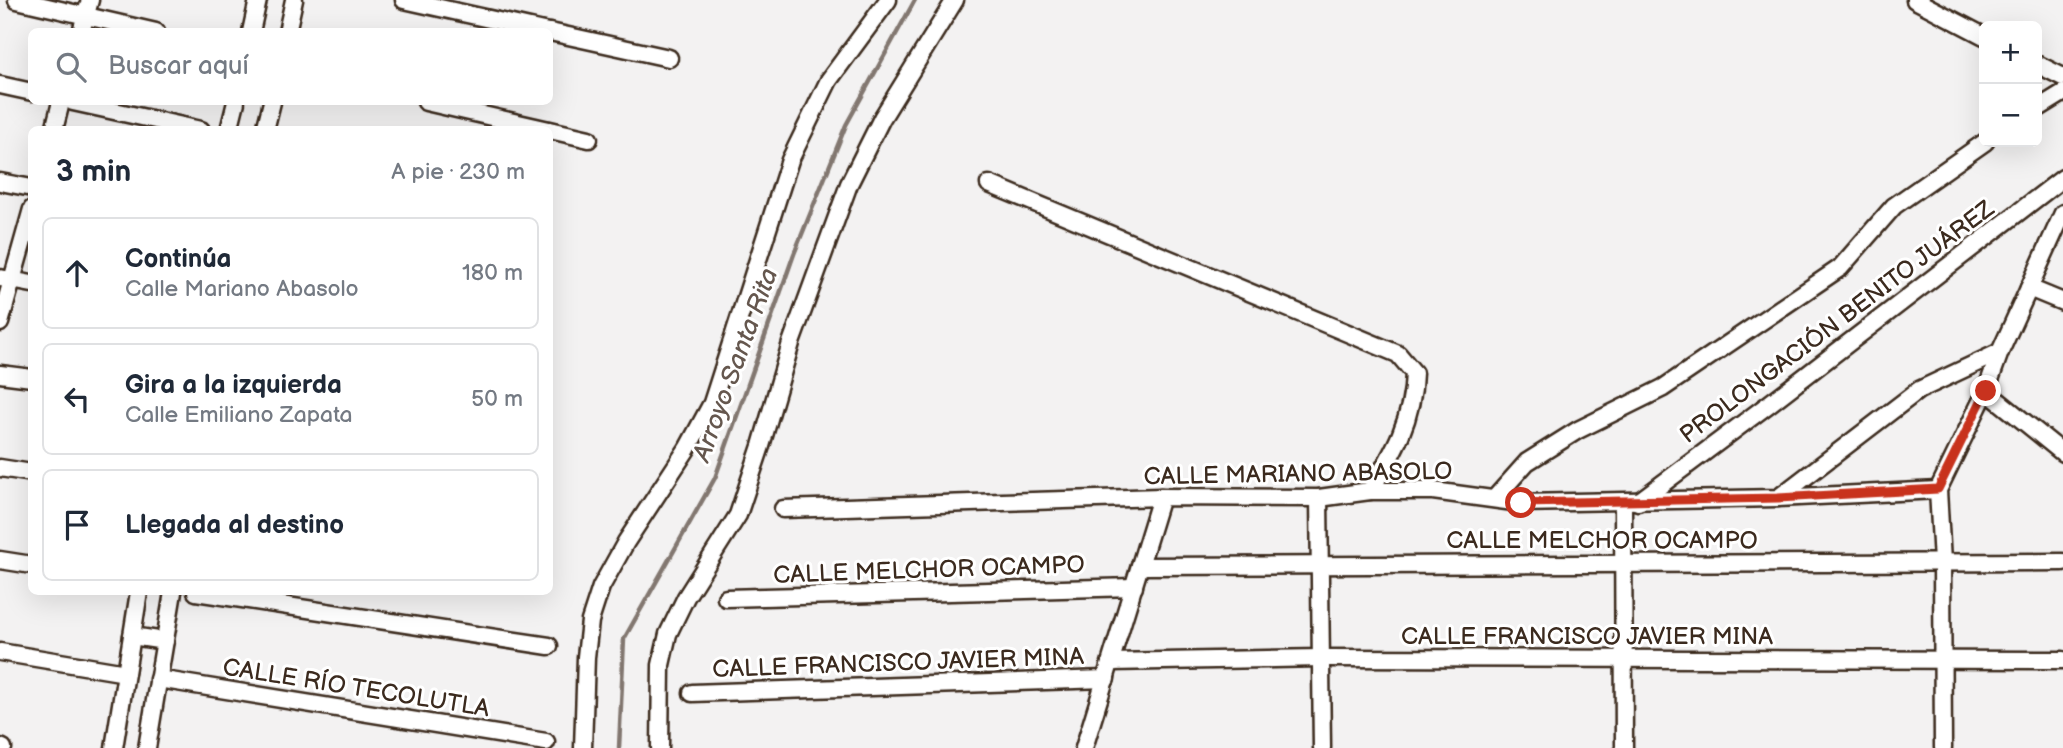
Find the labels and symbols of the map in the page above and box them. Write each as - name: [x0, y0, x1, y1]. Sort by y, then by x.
- street label: PROLONGACIÓN BENITO JUÁREZ: [1674, 193, 2000, 450]
- water label: Arroyo Santa Rita: [686, 264, 785, 468]
- route end: [1970, 375, 2001, 406]
- street label: CALLE MARIANO ABASOLO: [1143, 457, 1453, 491]
- route start: [1505, 487, 1536, 518]
- street label: CALLE MELCHOR OCAMPO: [1446, 526, 1758, 555]
- street label: CALLE MELCHOR OCAMPO: [773, 550, 1085, 590]
- street label: CALLE FRANCISCO JAVIER MINA: [1401, 622, 1773, 651]
- street label: CALLE FRANCISCO JAVIER MINA: [712, 642, 1085, 684]
- street label: CALLE RÍO TECOLUTLA: [221, 652, 492, 723]

